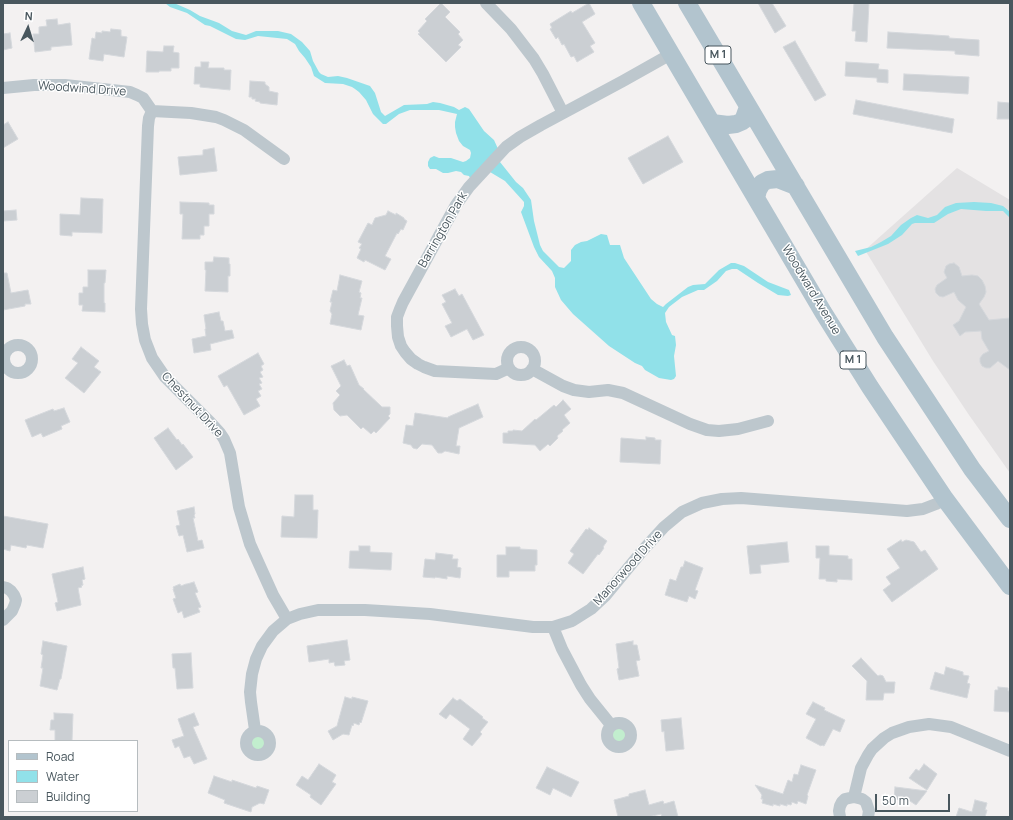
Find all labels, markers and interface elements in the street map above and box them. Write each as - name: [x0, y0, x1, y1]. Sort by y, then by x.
- north arrow: [8, 8, 48, 48]
- text: N: [24, 8, 33, 23]
- road number: M 1: [705, 46, 731, 64]
- street label: Woodwind Drive: [37, 79, 127, 99]
- street label: Barrington Park: [416, 190, 470, 270]
- street label: Woodward Avenue: [779, 243, 843, 337]
- road number: M 1: [840, 351, 866, 369]
- street label: Chestnut Drive: [158, 370, 226, 440]
- street label: Manorwood Drive: [591, 528, 665, 608]
- legend: [8, 740, 138, 812]
- text: Road: [46, 748, 74, 765]
- text: Water: [46, 768, 79, 785]
- scale bar: [877, 786, 952, 812]
- text: Building: [46, 788, 90, 805]
- text: 50 m: [882, 792, 909, 809]

